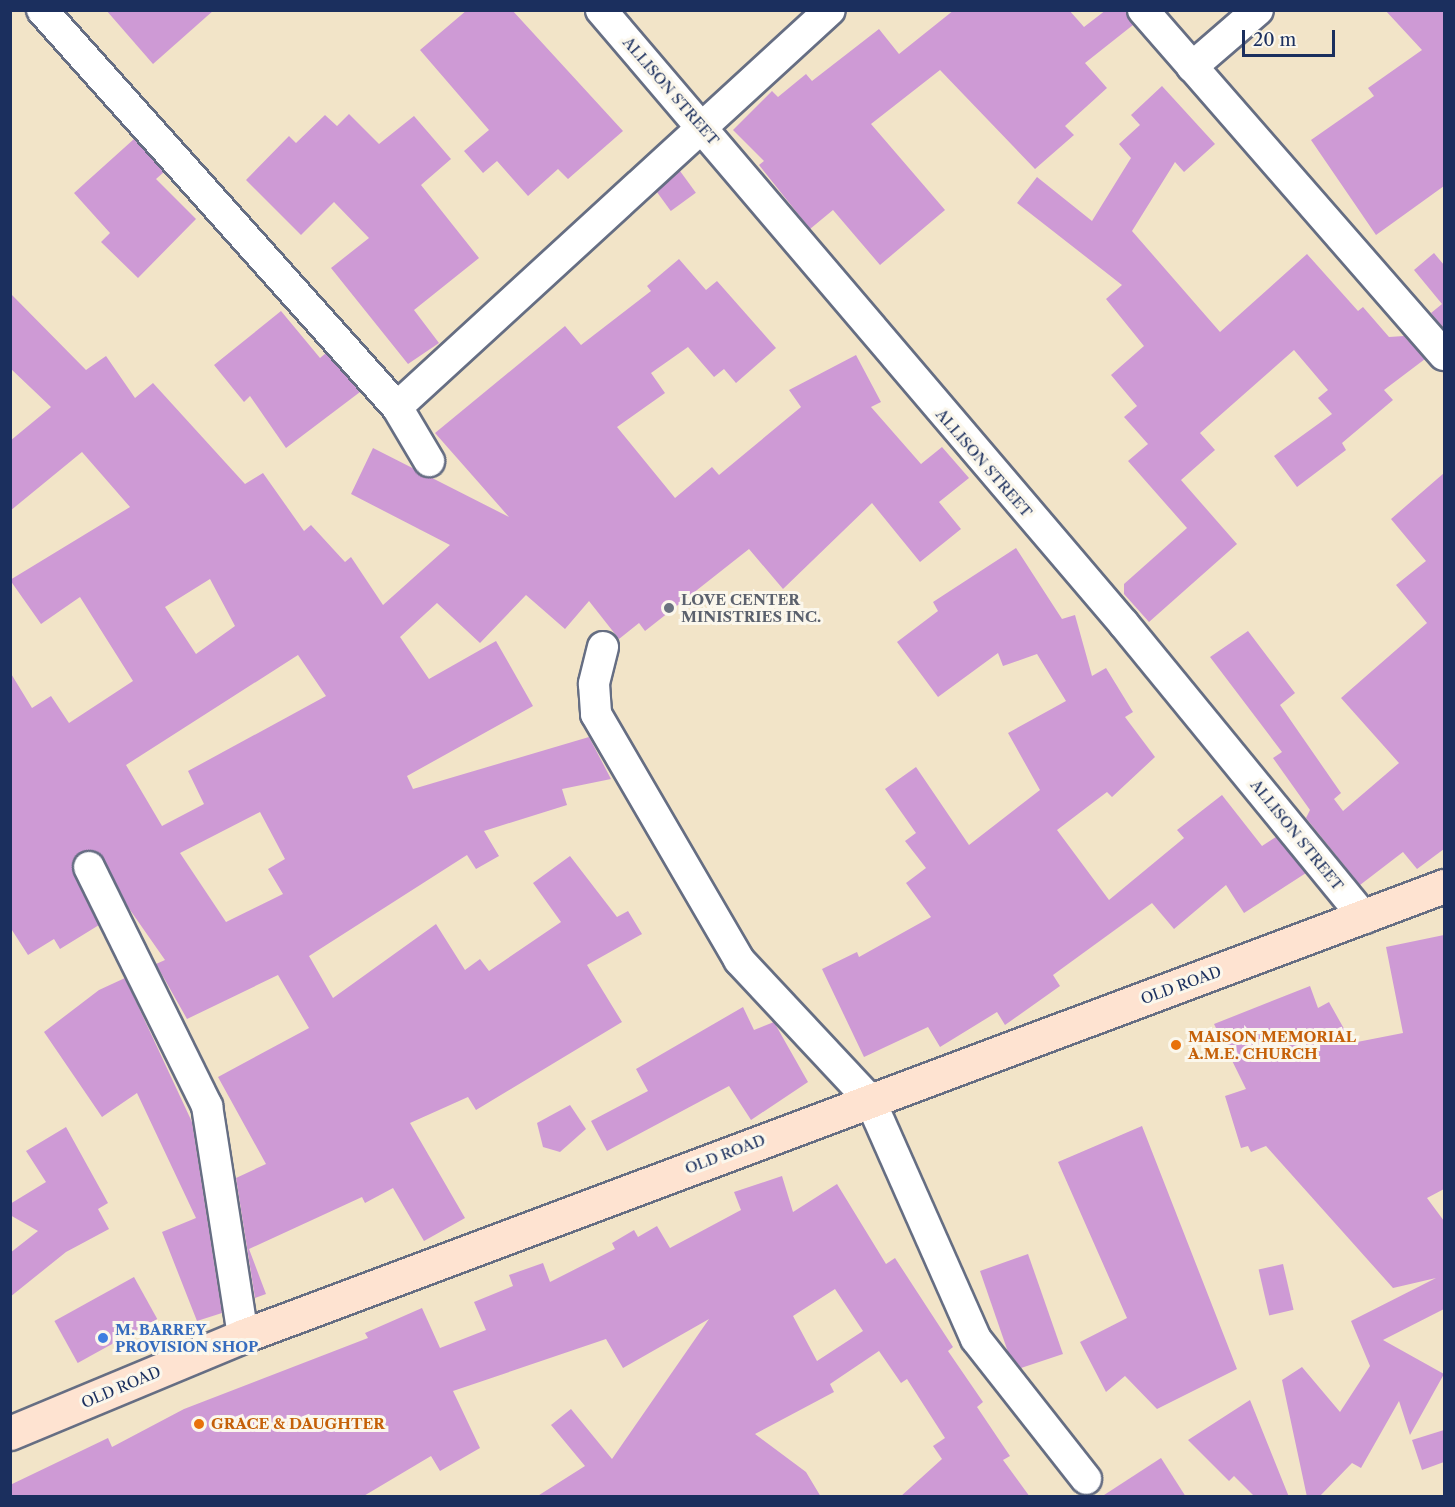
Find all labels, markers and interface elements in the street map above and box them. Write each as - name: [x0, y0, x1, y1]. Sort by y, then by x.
- scale bar: [1245, 18, 1338, 56]
- text: 20 m: [1253, 29, 1296, 51]
- street label: ALLISON STREET: [619, 33, 723, 149]
- street label: ALLISON STREET: [932, 405, 1036, 521]
- place label: LOVE CENTER MINISTRIES INC.: [681, 590, 821, 625]
- marker: LOVE CENTER MINISTRIES INC.: [662, 601, 676, 615]
- street label: ALLISON STREET: [1247, 776, 1347, 894]
- street label: OLD ROAD: [1138, 962, 1224, 1008]
- place label: MAISON MEMORIAL A.M.E. CHURCH: [1188, 1027, 1356, 1062]
- marker: MAISON MEMORIAL A.M.E. CHURCH: [1169, 1038, 1183, 1052]
- street label: OLD ROAD: [682, 1130, 768, 1178]
- place label: M. BARREY PROVISION SHOP: [115, 1320, 258, 1355]
- marker: M. BARREY PROVISION SHOP: [96, 1331, 110, 1345]
- street label: OLD ROAD: [79, 1362, 163, 1412]
- place label: GRACE & DAUGHTER: [211, 1415, 385, 1433]
- marker: GRACE & DAUGHTER: [192, 1417, 206, 1431]

